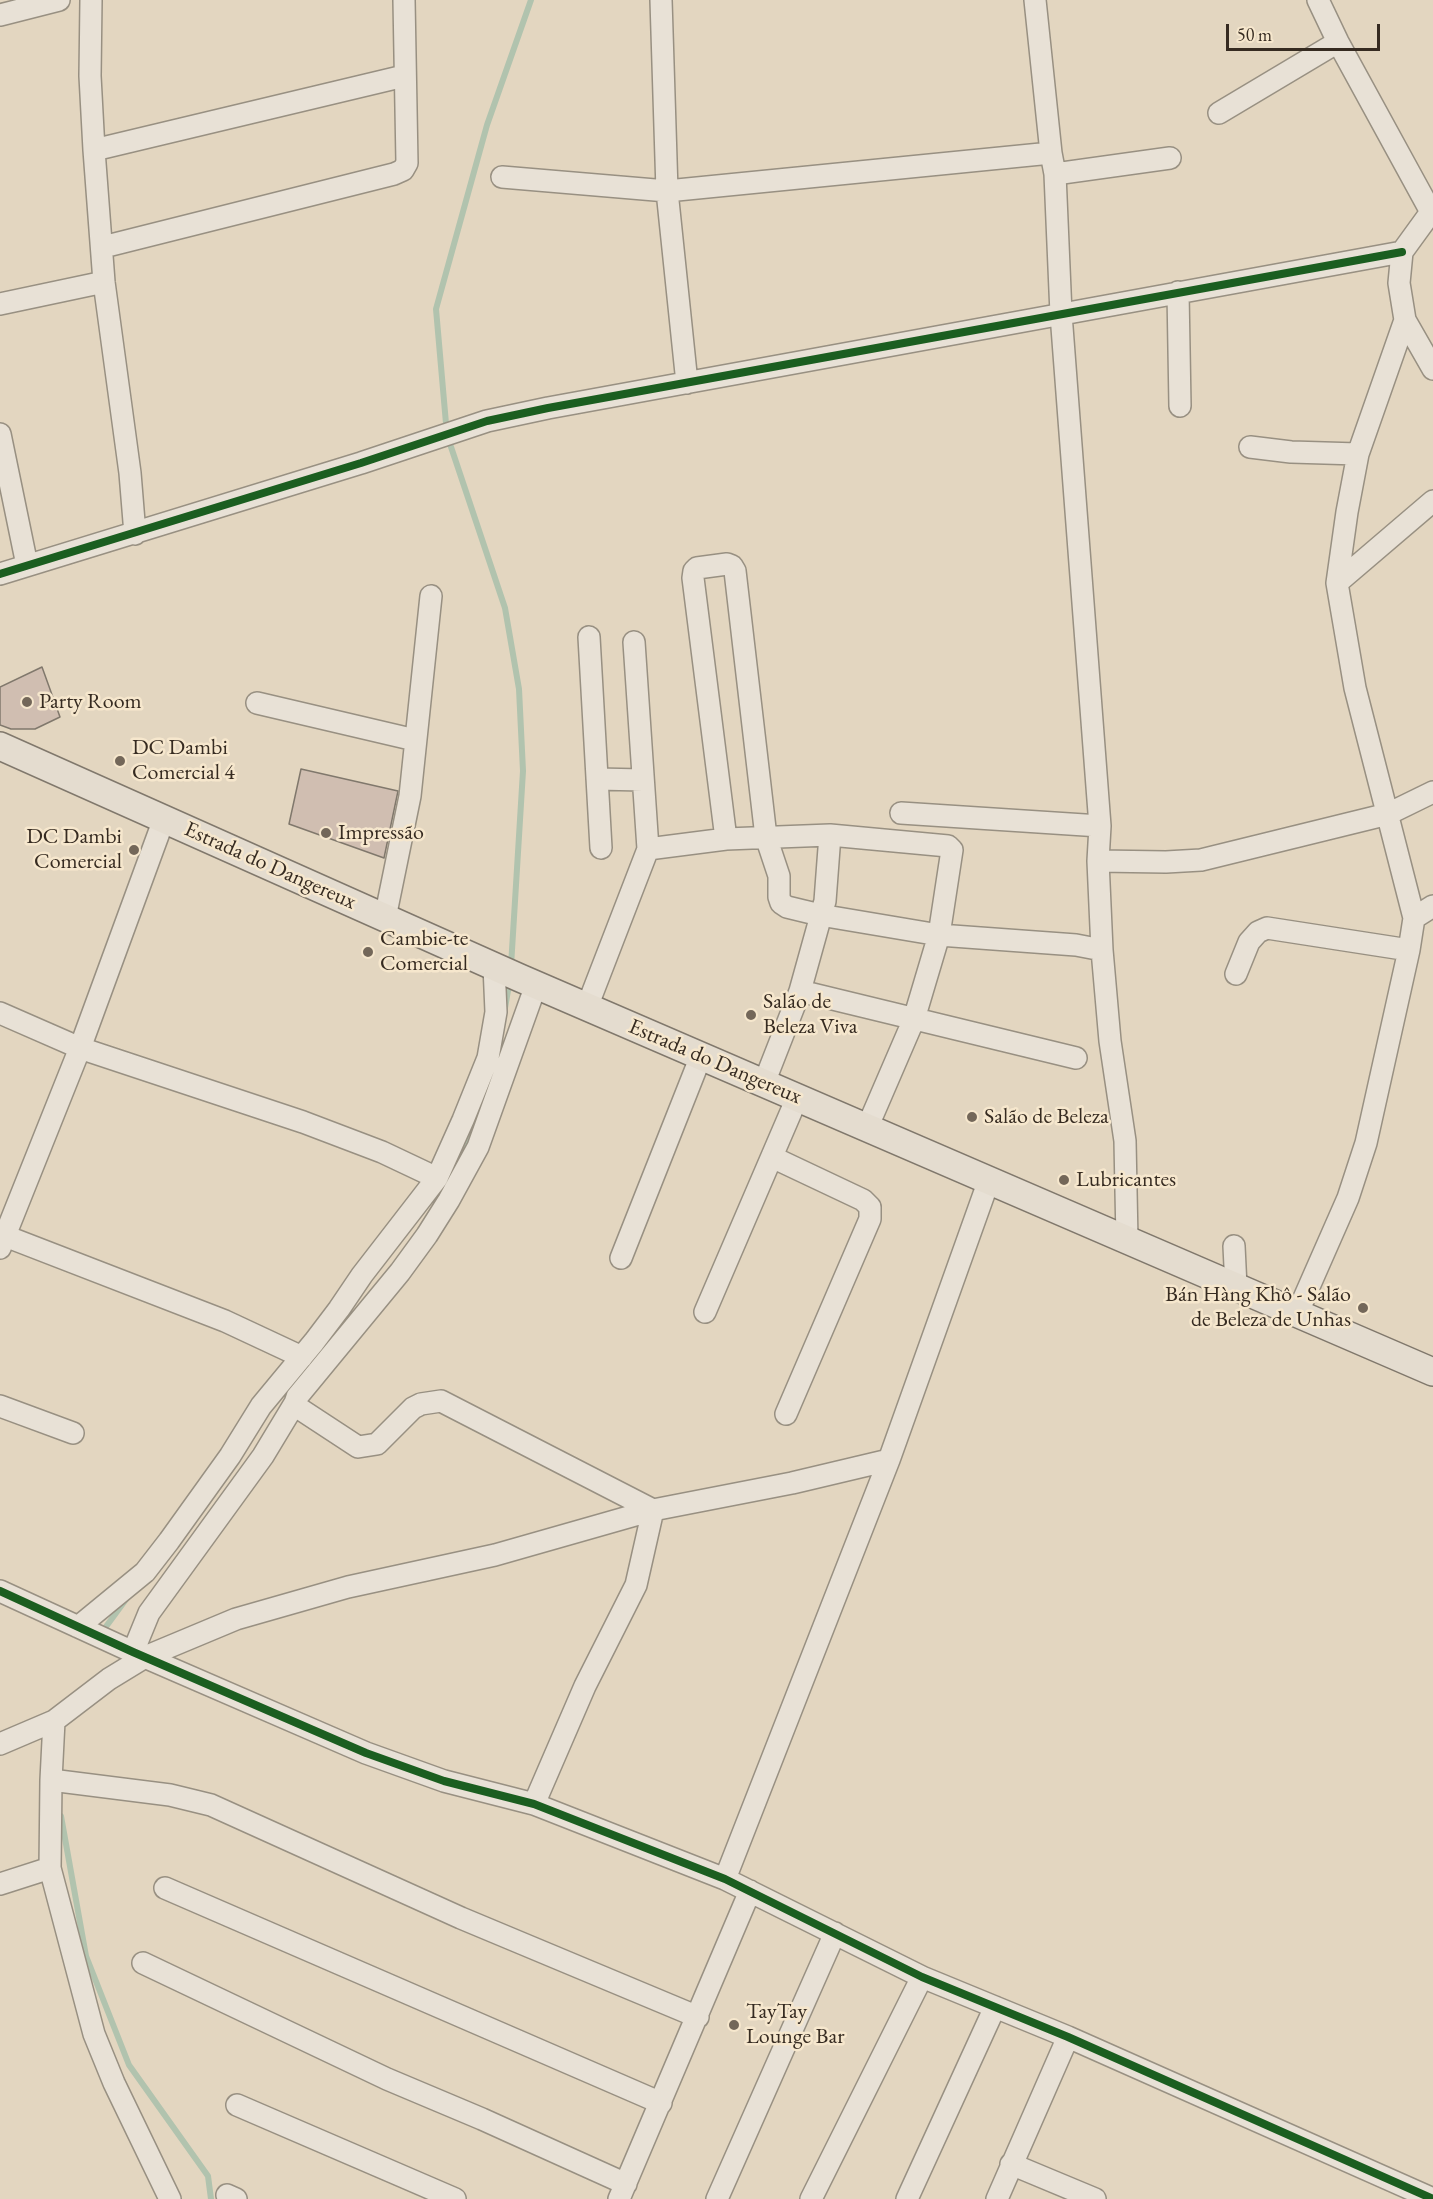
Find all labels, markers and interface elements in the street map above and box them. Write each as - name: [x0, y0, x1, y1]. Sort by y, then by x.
- scale bar: [1229, 12, 1384, 50]
- text: 50 m: [1237, 23, 1272, 46]
- place label: Party Room: [39, 689, 142, 715]
- marker: Party Room: [20, 695, 34, 709]
- place label: DC Dambi Comercial 4: [132, 735, 235, 786]
- marker: DC Dambi Comercial 4: [113, 754, 127, 768]
- street label: Estrada do Dangereux: [180, 816, 360, 916]
- place label: Impressão: [338, 820, 424, 846]
- place label: DC Dambi Comercial: [26, 824, 122, 876]
- marker: Impressão: [319, 826, 333, 840]
- marker: DC Dambi Comercial: [127, 843, 141, 857]
- place label: Cambie-te Comercial: [380, 926, 468, 978]
- marker: Cambie-te Comercial: [361, 945, 375, 959]
- place label: Salão de Beleza Viva: [763, 989, 858, 1040]
- marker: Salão de Beleza Viva: [744, 1008, 758, 1022]
- street label: Estrada do Dangereux: [625, 1014, 805, 1110]
- place label: Salão de Beleza: [984, 1104, 1109, 1130]
- marker: Salão de Beleza: [965, 1110, 979, 1124]
- place label: Lubricantes: [1076, 1167, 1176, 1193]
- marker: Lubricantes: [1057, 1173, 1071, 1187]
- place label: Bán Hàng Khô - Salão de Beleza de Unhas: [1165, 1282, 1351, 1334]
- marker: Bán Hàng Khô - Salão de Beleza de Unhas: [1356, 1301, 1370, 1315]
- place label: TayTay Lounge Bar: [746, 1999, 845, 2050]
- marker: TayTay Lounge Bar: [727, 2018, 741, 2032]

